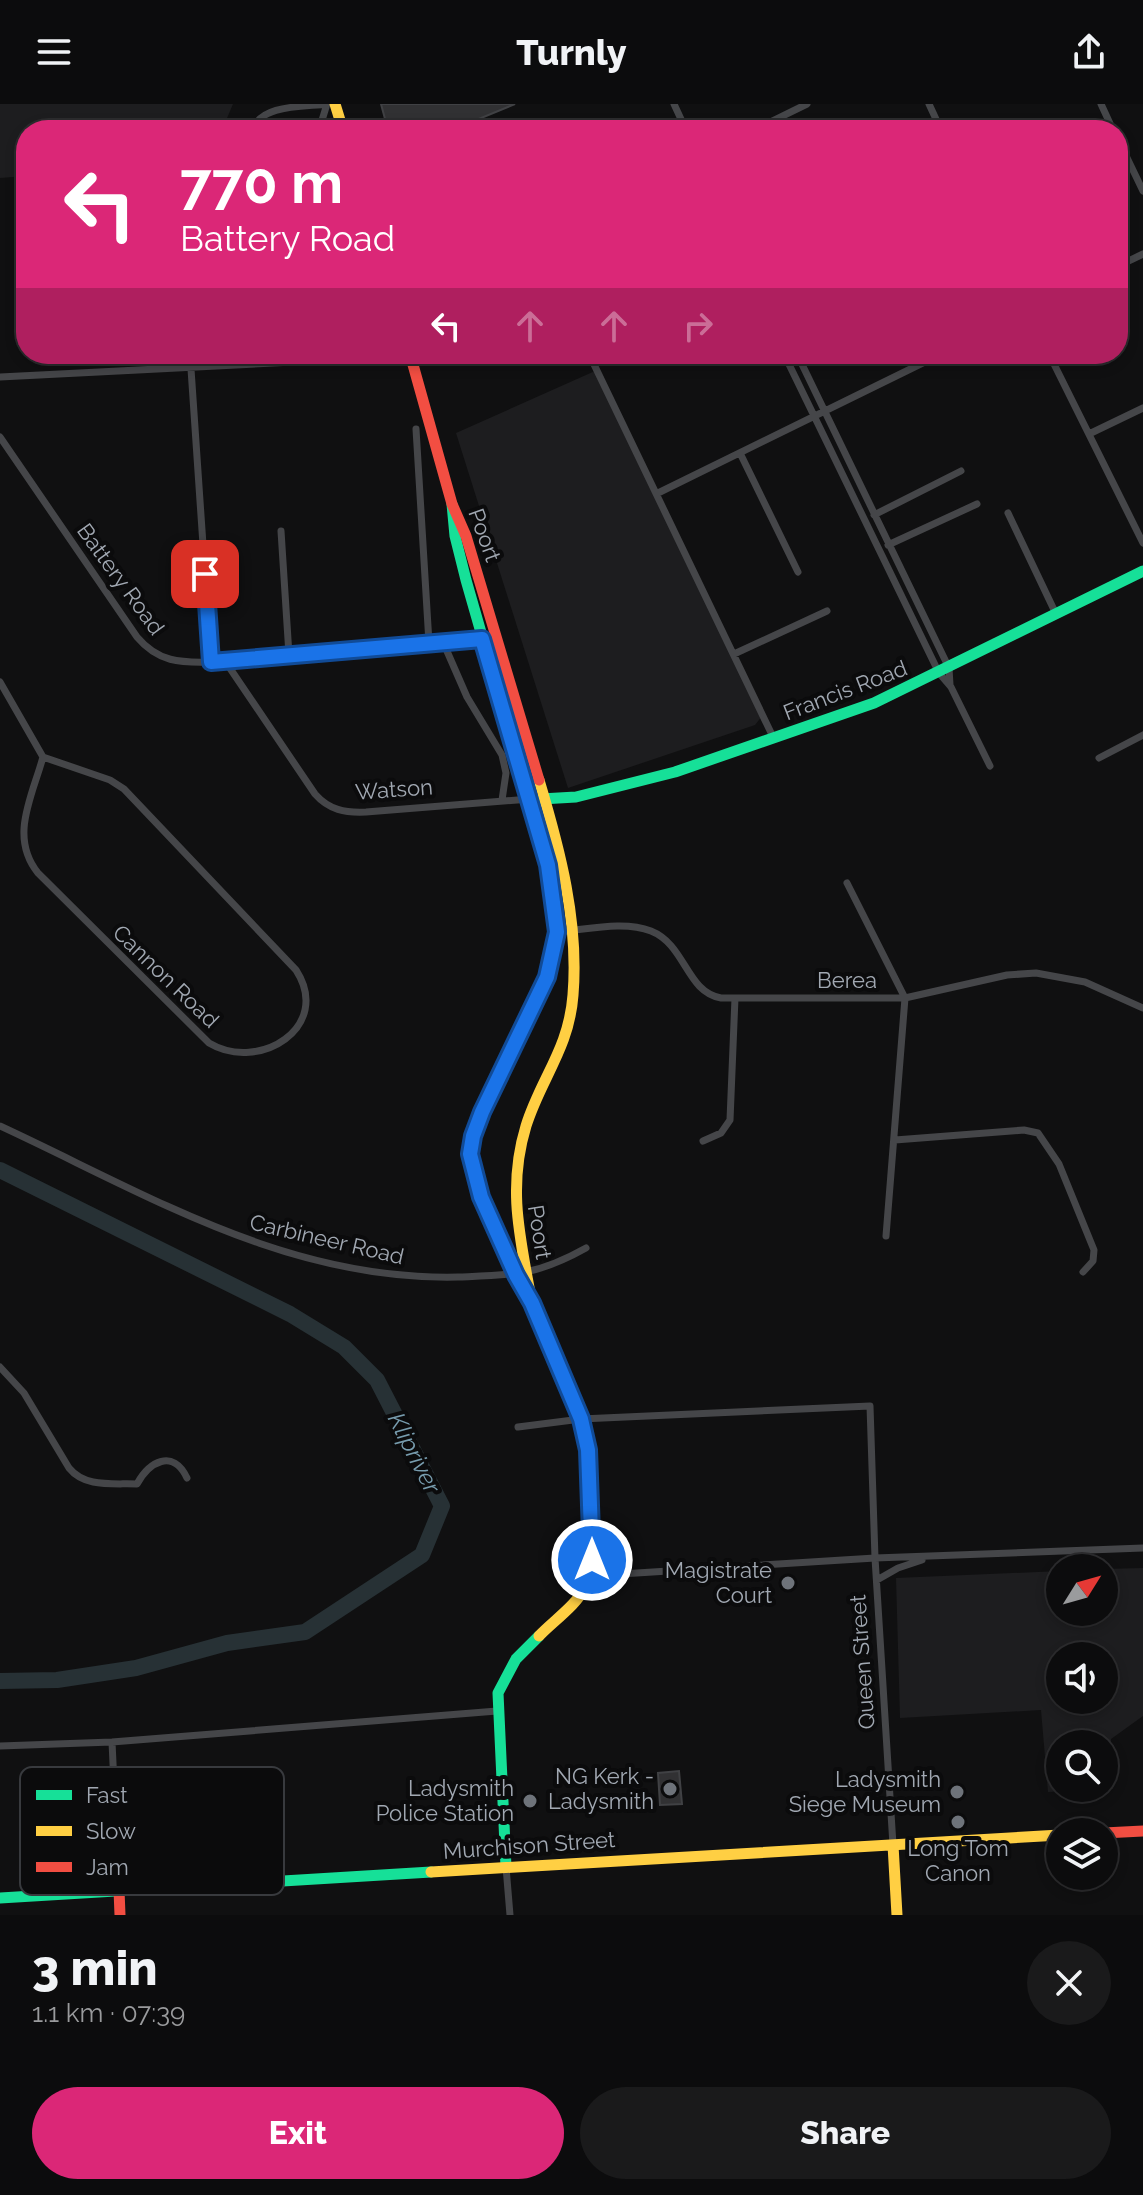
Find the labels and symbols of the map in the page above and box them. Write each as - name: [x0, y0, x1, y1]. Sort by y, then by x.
- street label: Poort: [463, 505, 507, 566]
- street label: Battery Road: [72, 518, 170, 640]
- pin: [171, 540, 239, 608]
- street label: Francis Road: [779, 654, 911, 726]
- street label: Watson: [354, 773, 434, 805]
- street label: Cannon Road: [108, 919, 224, 1033]
- street label: Berea: [817, 967, 877, 993]
- street label: Poort: [523, 1203, 557, 1262]
- street label: Carbineer Road: [247, 1209, 407, 1269]
- water label: Klipriver: [382, 1408, 447, 1499]
- position arrow: [550, 1518, 634, 1602]
- north arrow: [1046, 1554, 1118, 1626]
- place label: Magistrate Court: [665, 1557, 773, 1608]
- marker: Magistrate Court: [779, 1574, 797, 1592]
- street label: Queen Street: [844, 1593, 880, 1730]
- place label: NG Kerk - Ladysmith: [548, 1763, 654, 1814]
- place label: Ladysmith Siege Museum: [789, 1766, 941, 1817]
- legend: [20, 1767, 284, 1895]
- place label: Ladysmith Police Station: [376, 1775, 514, 1826]
- marker: NG Kerk - Ladysmith: [661, 1780, 679, 1798]
- text: Fast: [86, 1782, 128, 1808]
- marker: Ladysmith Siege Museum: [948, 1783, 966, 1801]
- marker: Ladysmith Police Station: [521, 1792, 539, 1810]
- marker: Long Tom Canon: [949, 1813, 967, 1831]
- text: Slow: [86, 1818, 136, 1844]
- street label: Murchison Street: [442, 1826, 617, 1864]
- place label: Long Tom Canon: [907, 1835, 1009, 1886]
- text: Jam: [86, 1854, 129, 1880]

